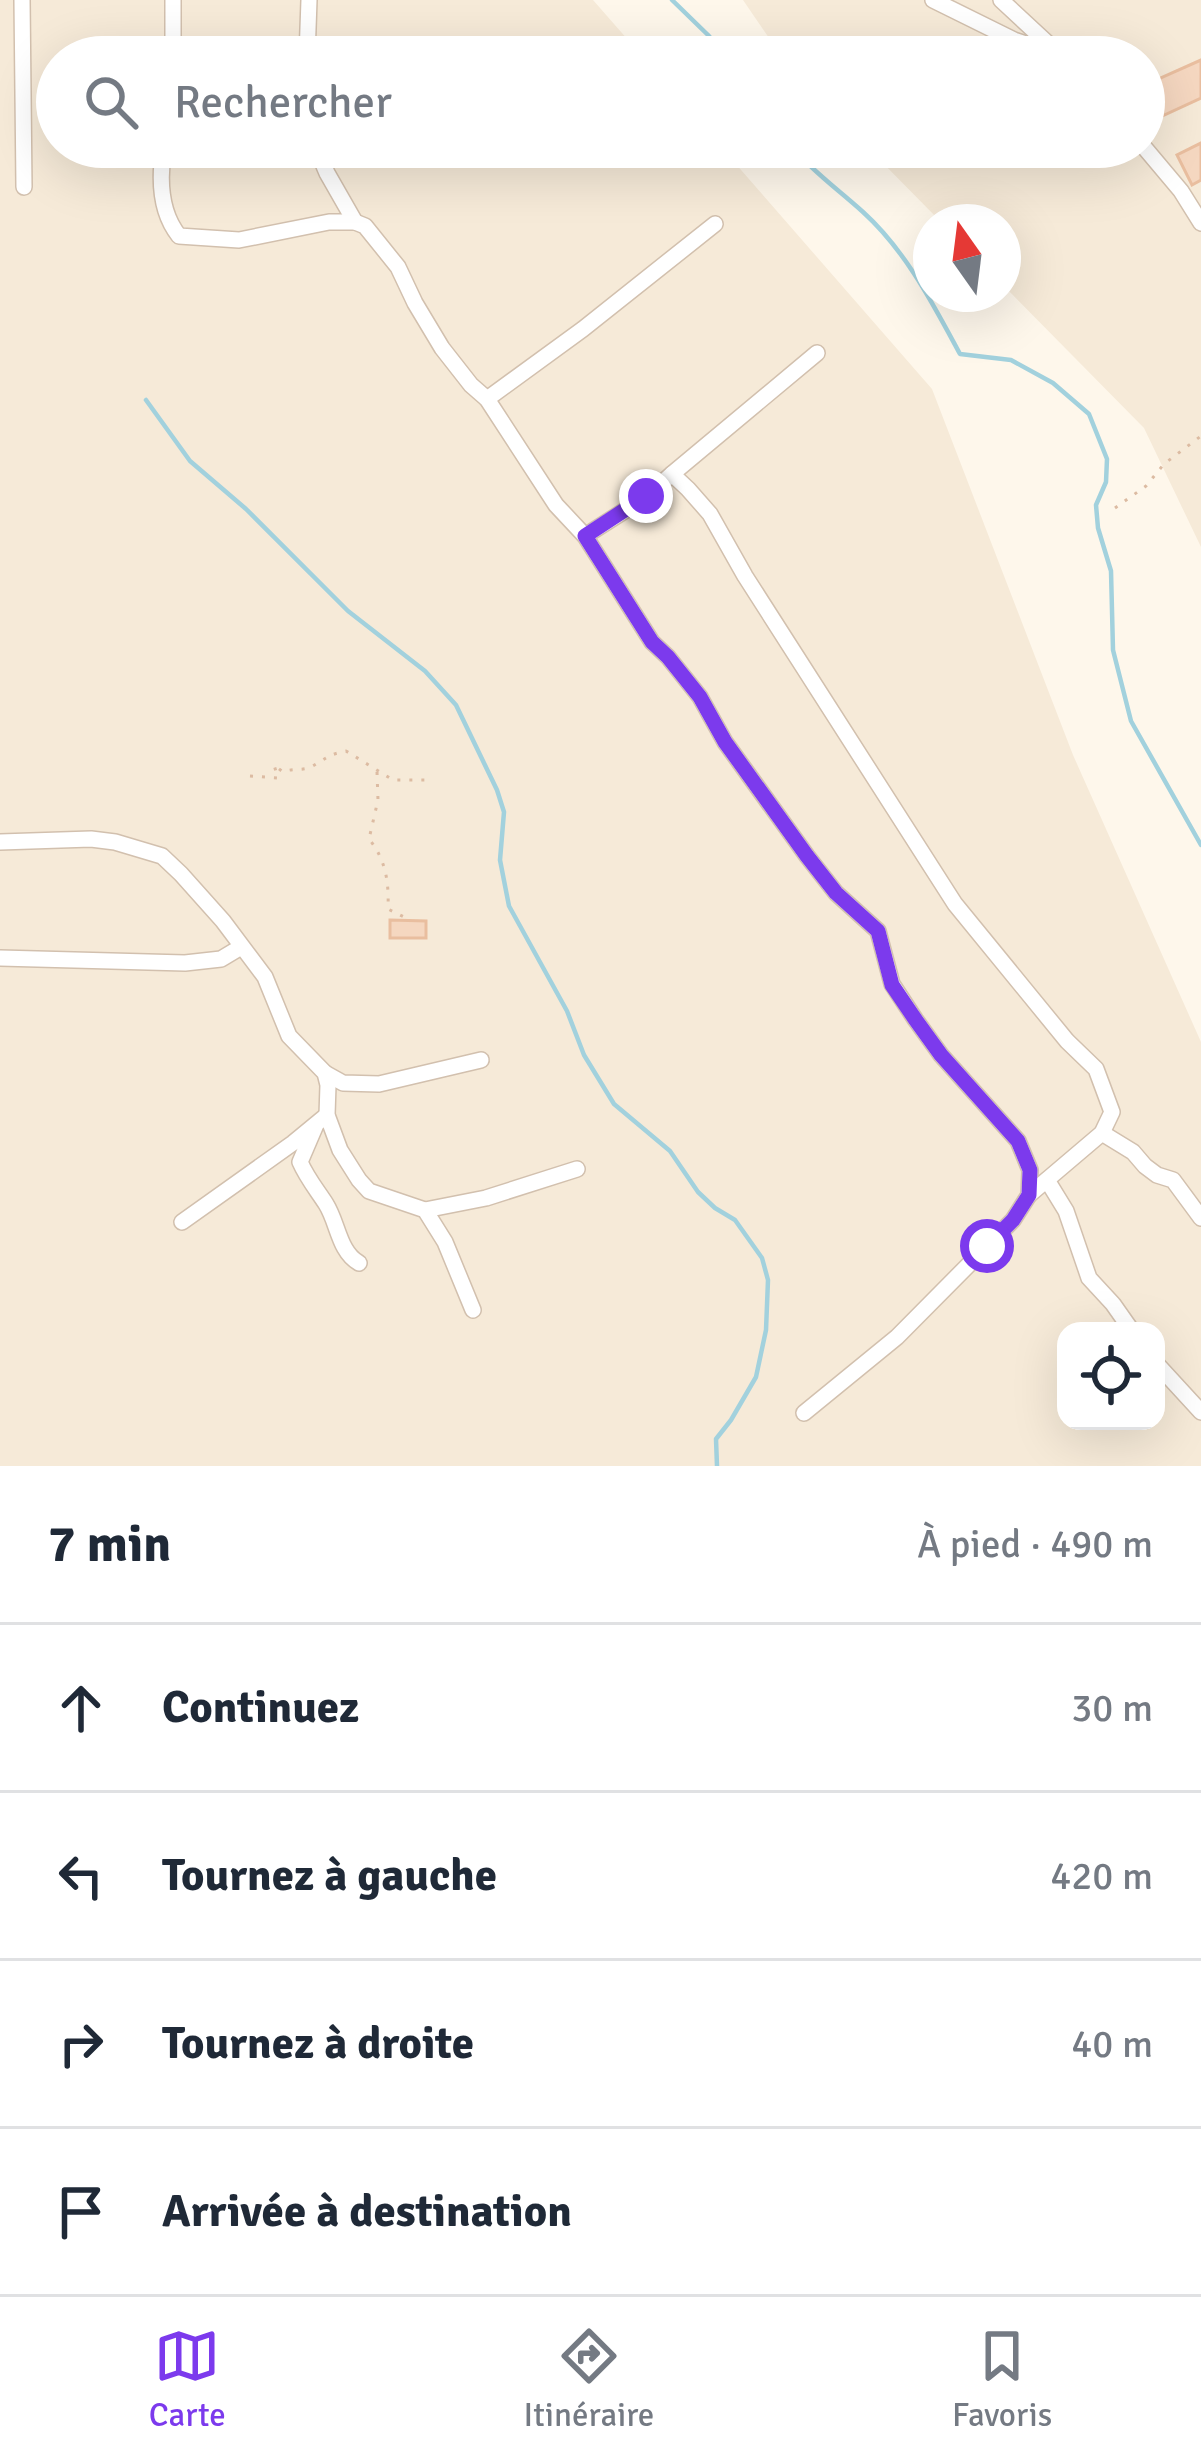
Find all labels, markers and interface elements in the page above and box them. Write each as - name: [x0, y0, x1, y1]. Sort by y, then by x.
- search box: [36, 36, 1165, 168]
- icon: search: [78, 69, 144, 135]
- text: Rechercher: [174, 75, 392, 130]
- north arrow: [913, 204, 1021, 312]
- route end: [619, 469, 673, 523]
- route start: [960, 1219, 1014, 1273]
- map controls: [1057, 1322, 1165, 1430]
- button: locate: [1057, 1322, 1165, 1430]
- text: 7 min: [48, 1513, 171, 1576]
- text: À pied · 490 m: [917, 1520, 1153, 1568]
- icon: ahead: [48, 1675, 114, 1741]
- text: Continuez: [162, 1680, 359, 1735]
- text: 30 m: [1071, 1684, 1153, 1732]
- icon: left: [48, 1843, 114, 1909]
- text: Tournez à gauche: [162, 1848, 497, 1903]
- text: 420 m: [1050, 1852, 1153, 1900]
- icon: right: [48, 2011, 114, 2077]
- text: Tournez à droite: [162, 2016, 474, 2071]
- text: 40 m: [1071, 2020, 1153, 2068]
- icon: arrive: [48, 2179, 114, 2245]
- text: Arrivée à destination: [162, 2184, 572, 2239]
- tab: Carte: [149, 2323, 226, 2436]
- tab: Itinéraire: [524, 2323, 654, 2436]
- tab: Favoris: [952, 2323, 1052, 2436]

